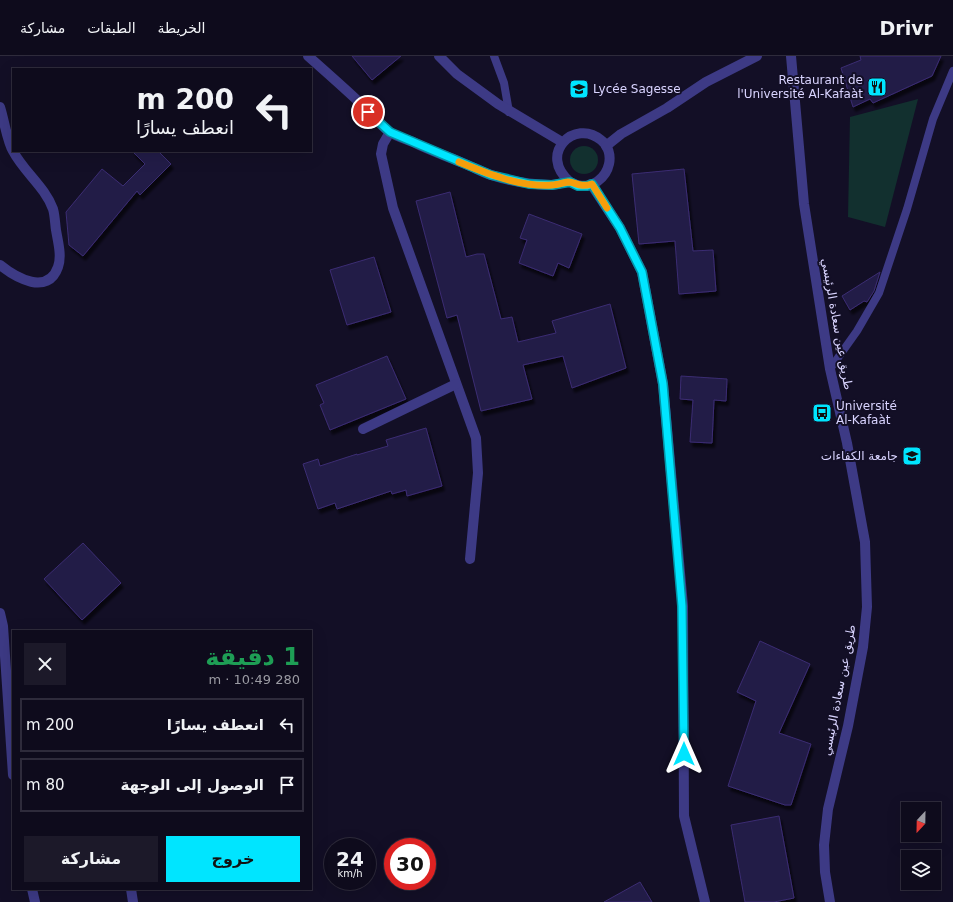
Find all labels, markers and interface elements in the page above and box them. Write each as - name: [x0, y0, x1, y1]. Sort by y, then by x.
- text: Drivr: [880, 17, 933, 39]
- text: مشاركة: [20, 20, 65, 36]
- text: الطبقات: [87, 20, 136, 36]
- text: الخريطة: [158, 20, 205, 36]
- place label: Restaurant de l'Université Al-Kafaàt: [737, 73, 863, 101]
- restaurant icon: Restaurant de l'Université Al-Kafaàt: [866, 76, 888, 98]
- school or university icon: Lycée Sagesse: [568, 78, 590, 100]
- place label: Lycée Sagesse: [593, 82, 681, 96]
- text: 200 m: [137, 83, 234, 116]
- icon: left: [248, 84, 300, 136]
- pin: [351, 95, 385, 129]
- icon: arrive: [357, 101, 379, 123]
- text: انعطف يسارًا: [136, 117, 234, 138]
- street label: طريق عين سعادة الرئيسي: [818, 257, 855, 391]
- place label: Université Al-Kafaàt: [836, 399, 897, 427]
- bus stop icon: Université Al-Kafaàt: [811, 402, 833, 424]
- school or university icon: جامعة الكفاءات: [901, 445, 923, 467]
- place label: جامعة الكفاءات: [821, 449, 898, 463]
- street label: طريق عين سعادة الرئيسي: [819, 623, 860, 757]
- button: close: [24, 643, 66, 685]
- text: 1 دقيقة: [205, 643, 300, 671]
- text: 280 m · 10:49: [209, 672, 300, 687]
- icon: left: [276, 714, 298, 736]
- text: 200 m: [26, 716, 74, 734]
- text: انعطف يسارًا: [167, 716, 264, 734]
- position arrow: [663, 733, 705, 775]
- icon: arrive: [276, 774, 298, 796]
- text: 80 m: [26, 776, 65, 794]
- text: الوصول إلى الوجهة: [121, 776, 264, 794]
- north arrow: [901, 802, 941, 842]
- map controls: [901, 802, 941, 890]
- button: مشاركة: [24, 836, 158, 882]
- button: خروج: [166, 836, 300, 882]
- speed limit sign: 30: [384, 838, 436, 890]
- text: 24: [336, 847, 364, 871]
- button: layers: [901, 850, 941, 890]
- text: km/h: [337, 868, 363, 879]

